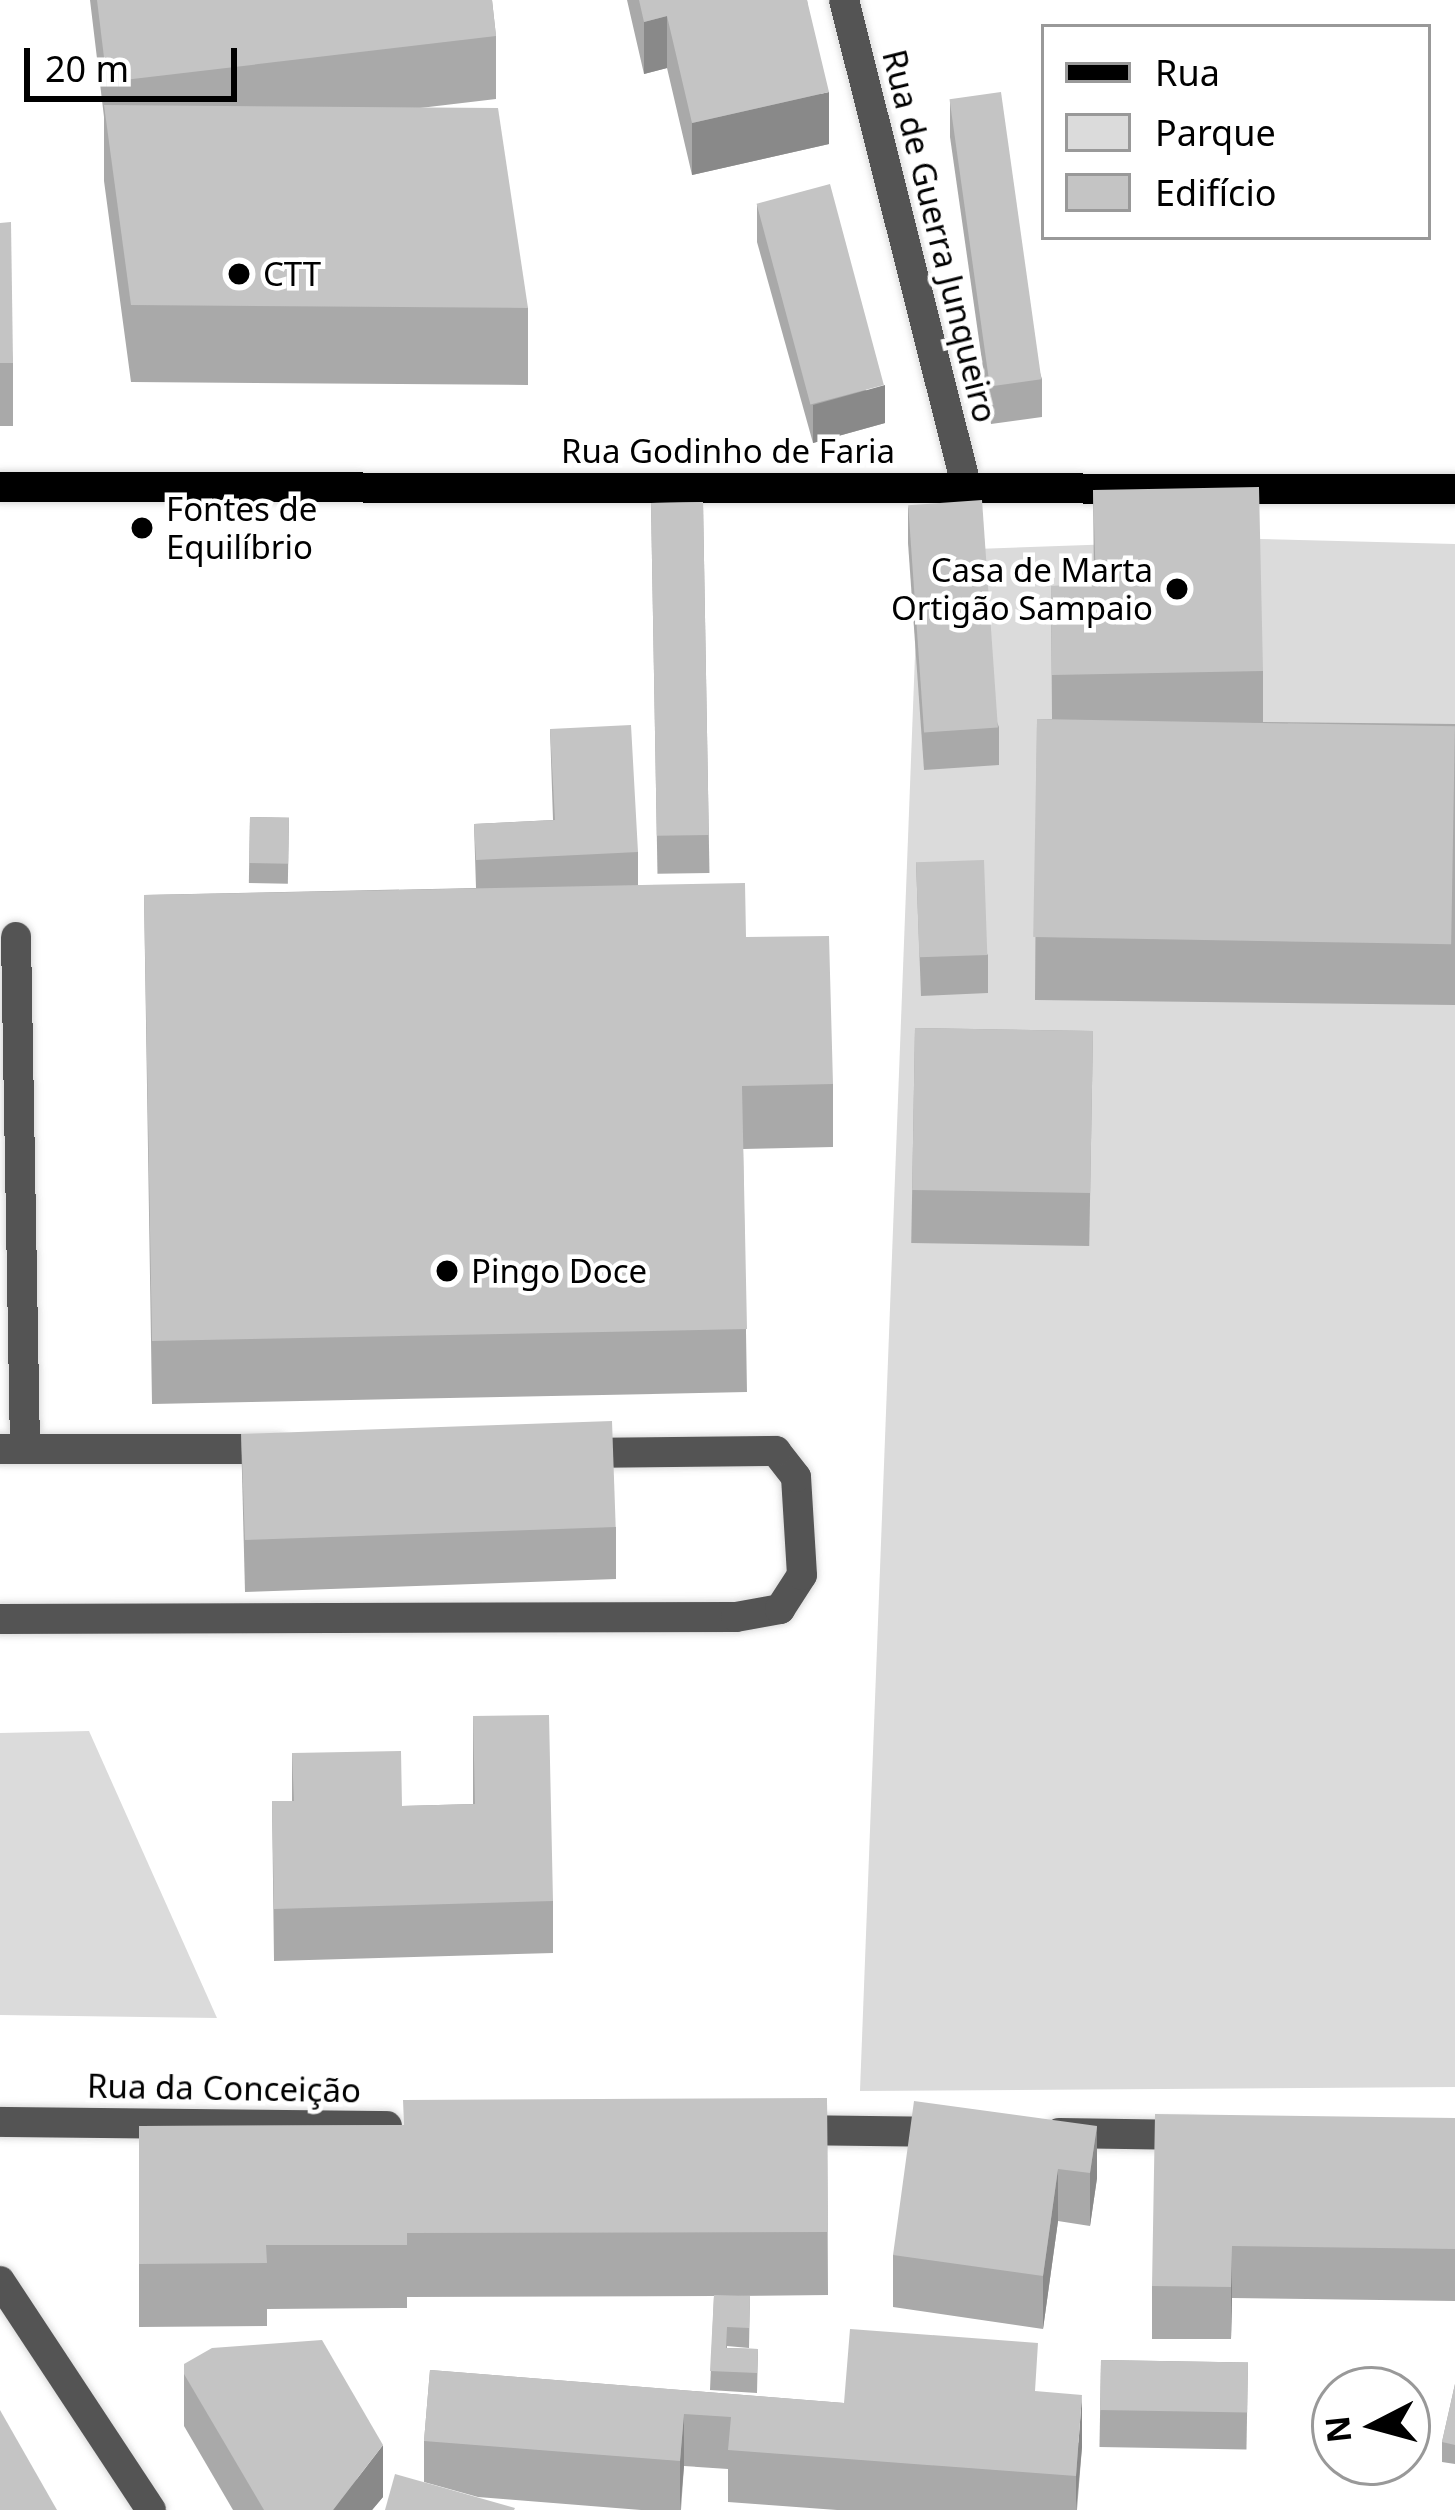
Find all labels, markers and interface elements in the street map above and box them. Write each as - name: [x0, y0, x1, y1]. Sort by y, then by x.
- scale bar: [30, 24, 243, 98]
- legend: [1041, 24, 1431, 240]
- text: 20 m: [45, 44, 129, 93]
- street label: Rua de Guerra Junqueiro: [874, 46, 1006, 426]
- text: Rua: [1155, 48, 1220, 97]
- text: Parque: [1155, 108, 1276, 157]
- text: Edifício: [1155, 168, 1276, 217]
- place label: CTT: [263, 254, 321, 294]
- marker: CTT: [226, 261, 252, 287]
- street label: Rua Godinho de Faria: [561, 431, 895, 471]
- place label: Fontes de Equilíbrio: [166, 489, 317, 567]
- marker: Fontes de Equilíbrio: [129, 515, 155, 541]
- place label: Casa de Marta Ortigão Sampaio: [891, 550, 1153, 628]
- marker: Casa de Marta Ortigão Sampaio: [1164, 576, 1190, 602]
- place label: Pingo Doce: [471, 1251, 647, 1291]
- marker: Pingo Doce: [434, 1258, 460, 1284]
- street label: Rua da Conceição: [87, 2066, 361, 2110]
- north arrow: [1311, 2366, 1431, 2486]
- text: N: [1314, 2414, 1361, 2445]

